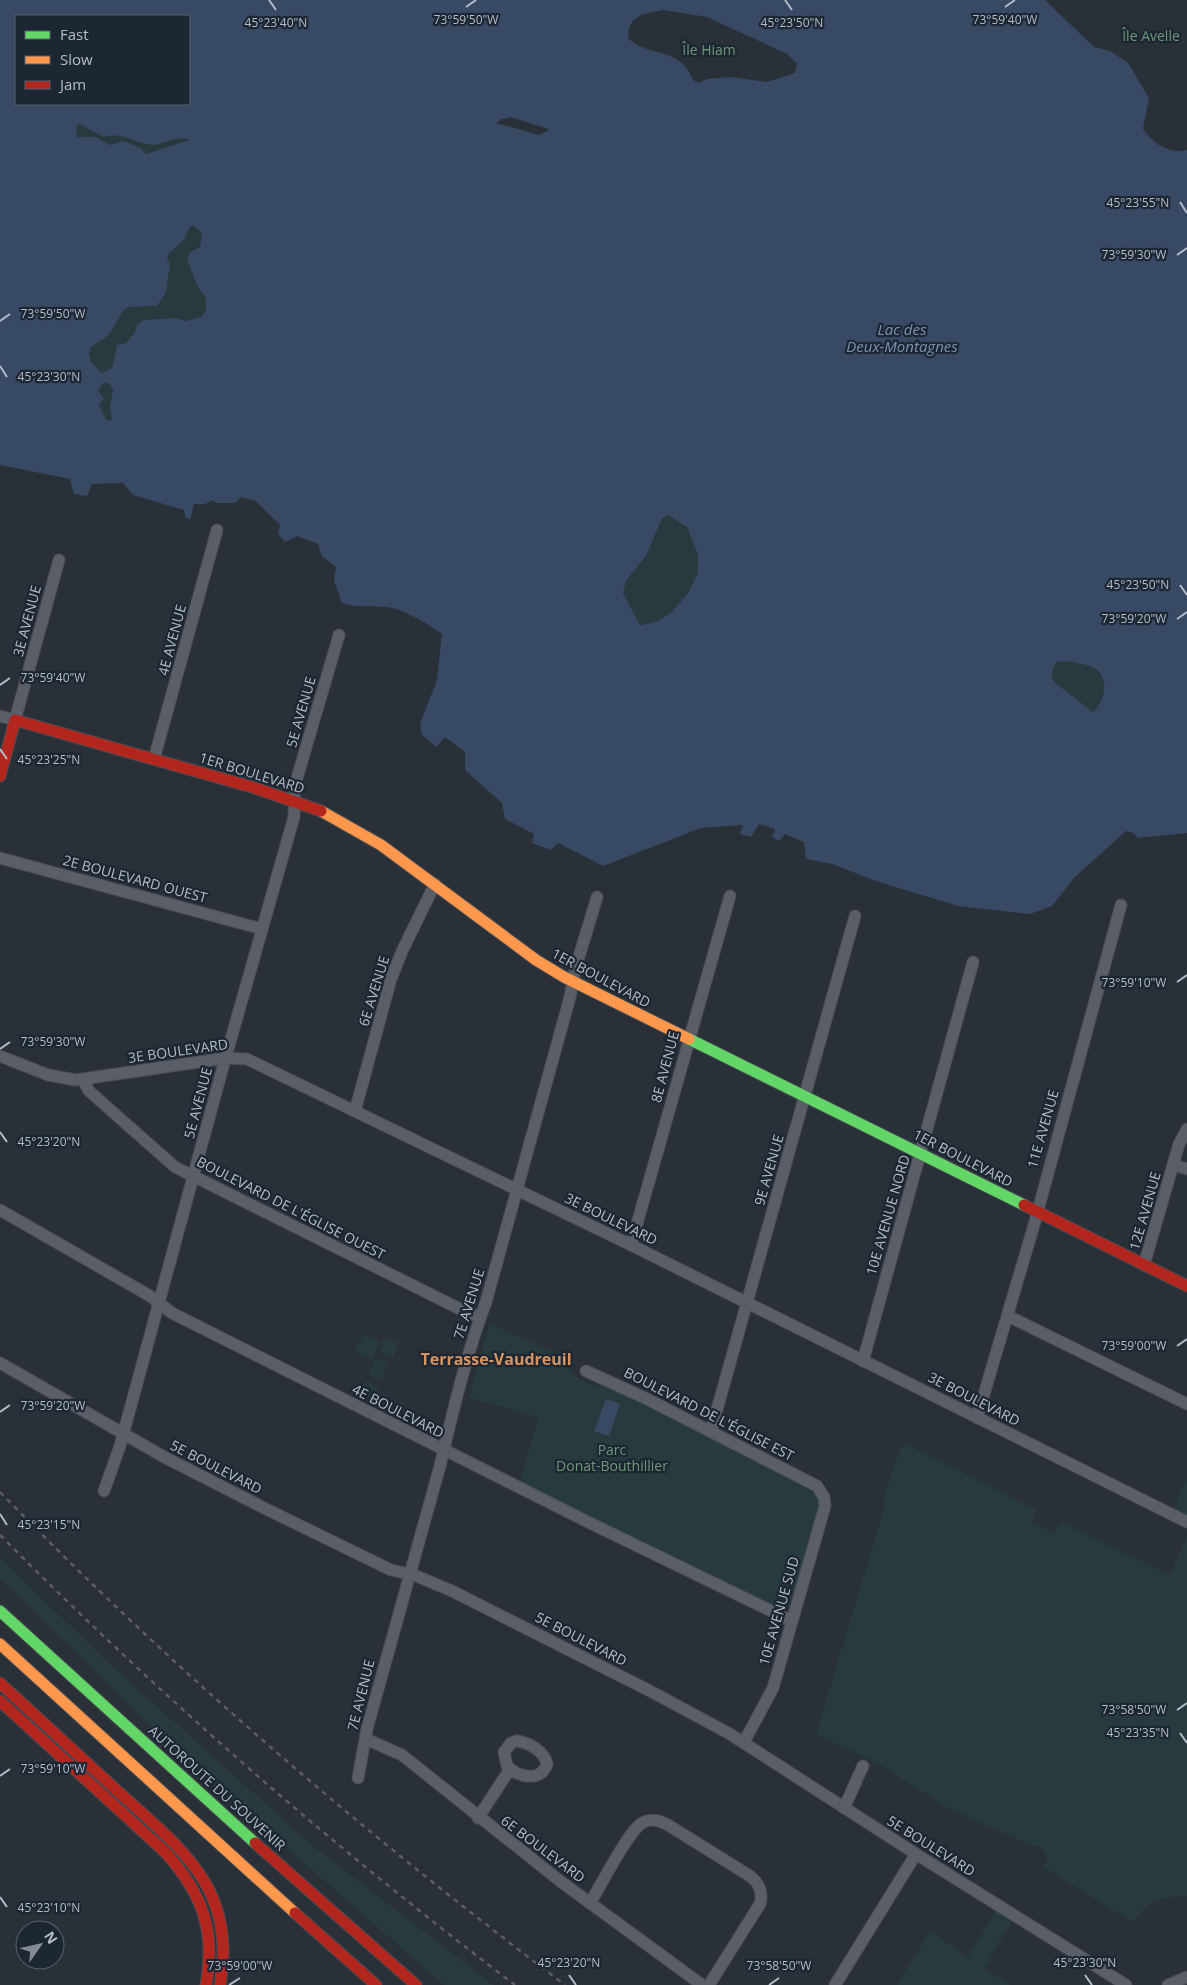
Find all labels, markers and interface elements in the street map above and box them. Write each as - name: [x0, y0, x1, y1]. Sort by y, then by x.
- text: 73°59'50"W: [434, 11, 498, 28]
- text: 73°59'40"W: [973, 11, 1037, 28]
- text: 45°23'40"N: [245, 14, 307, 31]
- text: 45°23'50"N: [761, 14, 823, 31]
- legend: [15, 15, 190, 105]
- text: Fast: [60, 24, 89, 44]
- park label: Île Avelle: [1121, 26, 1180, 45]
- park label: Île Hiam: [681, 40, 736, 59]
- text: Slow: [60, 49, 93, 69]
- text: Jam: [58, 74, 86, 94]
- text: 45°23'55"N: [1107, 194, 1169, 211]
- text: 73°59'30"W: [1102, 246, 1166, 263]
- text: 73°59'50"W: [21, 305, 85, 322]
- water label: Lac des Deux-Montagnes: [846, 319, 958, 356]
- text: 45°23'30"N: [18, 368, 80, 385]
- text: 45°23'50"N: [1107, 576, 1169, 593]
- street label: 3E AVENUE: [8, 583, 45, 659]
- street label: 4E AVENUE: [153, 602, 190, 678]
- text: 73°59'20"W: [1102, 610, 1166, 627]
- text: 73°59'40"W: [21, 669, 85, 686]
- street label: 5E AVENUE: [281, 674, 320, 750]
- street label: 1ER BOULEVARD: [197, 747, 307, 798]
- text: 45°23'25"N: [18, 751, 80, 768]
- street label: 2E BOULEVARD OUEST: [61, 850, 210, 907]
- street label: 1ER BOULEVARD: [549, 944, 654, 1012]
- street label: 6E AVENUE: [354, 953, 393, 1029]
- text: 73°59'10"W: [1102, 974, 1166, 991]
- street label: 8E AVENUE: [646, 1029, 683, 1105]
- text: 73°59'30"W: [21, 1033, 85, 1050]
- street label: 3E BOULEVARD: [127, 1034, 229, 1067]
- street label: 5E AVENUE: [179, 1065, 216, 1141]
- street label: 11E AVENUE: [1022, 1087, 1063, 1170]
- street label: 1ER BOULEVARD: [910, 1124, 1016, 1191]
- street label: 9E AVENUE: [749, 1132, 788, 1208]
- text: 45°23'20"N: [18, 1133, 80, 1150]
- street label: BOULEVARD DE L'ÉGLISE OUEST: [194, 1152, 389, 1264]
- street label: 10E AVENUE NORD: [861, 1152, 914, 1277]
- street label: 12E AVENUE: [1124, 1169, 1165, 1252]
- street label: 3E BOULEVARD: [562, 1188, 661, 1249]
- street label: 7E AVENUE: [449, 1266, 488, 1342]
- text: 73°59'00"W: [1102, 1337, 1166, 1354]
- district label: Terrasse-Vaudreuil: [420, 1348, 572, 1370]
- street label: BOULEVARD DE L'ÉGLISE EST: [621, 1362, 798, 1465]
- street label: 3E BOULEVARD: [925, 1367, 1023, 1430]
- street label: 4E BOULEVARD: [349, 1379, 447, 1442]
- text: 73°59'20"W: [21, 1397, 85, 1414]
- street label: 5E BOULEVARD: [167, 1435, 265, 1498]
- park label: Parc Donat-Bouthillier: [556, 1440, 668, 1475]
- text: 45°23'15"N: [18, 1516, 80, 1533]
- street label: 10E AVENUE SUD: [754, 1554, 803, 1668]
- street label: 5E BOULEVARD: [532, 1607, 630, 1670]
- street label: 7E AVENUE: [342, 1657, 379, 1733]
- text: 73°58'50"W: [1102, 1701, 1166, 1718]
- street label: AUTOROUTE DU SOUVENIR: [145, 1721, 290, 1855]
- text: 45°23'35"N: [1107, 1724, 1169, 1741]
- text: 73°59'10"W: [21, 1760, 85, 1777]
- street label: 6E BOULEVARD: [497, 1811, 589, 1886]
- street label: 5E BOULEVARD: [884, 1811, 979, 1880]
- text: 45°23'10"N: [18, 1899, 80, 1916]
- north arrow: [15, 1920, 65, 1970]
- text: N: [40, 1927, 62, 1947]
- text: 45°23'20"N: [538, 1954, 600, 1971]
- text: 45°23'30"N: [1054, 1954, 1116, 1971]
- text: 73°59'00"W: [208, 1957, 272, 1974]
- text: 73°58'50"W: [747, 1957, 811, 1974]

